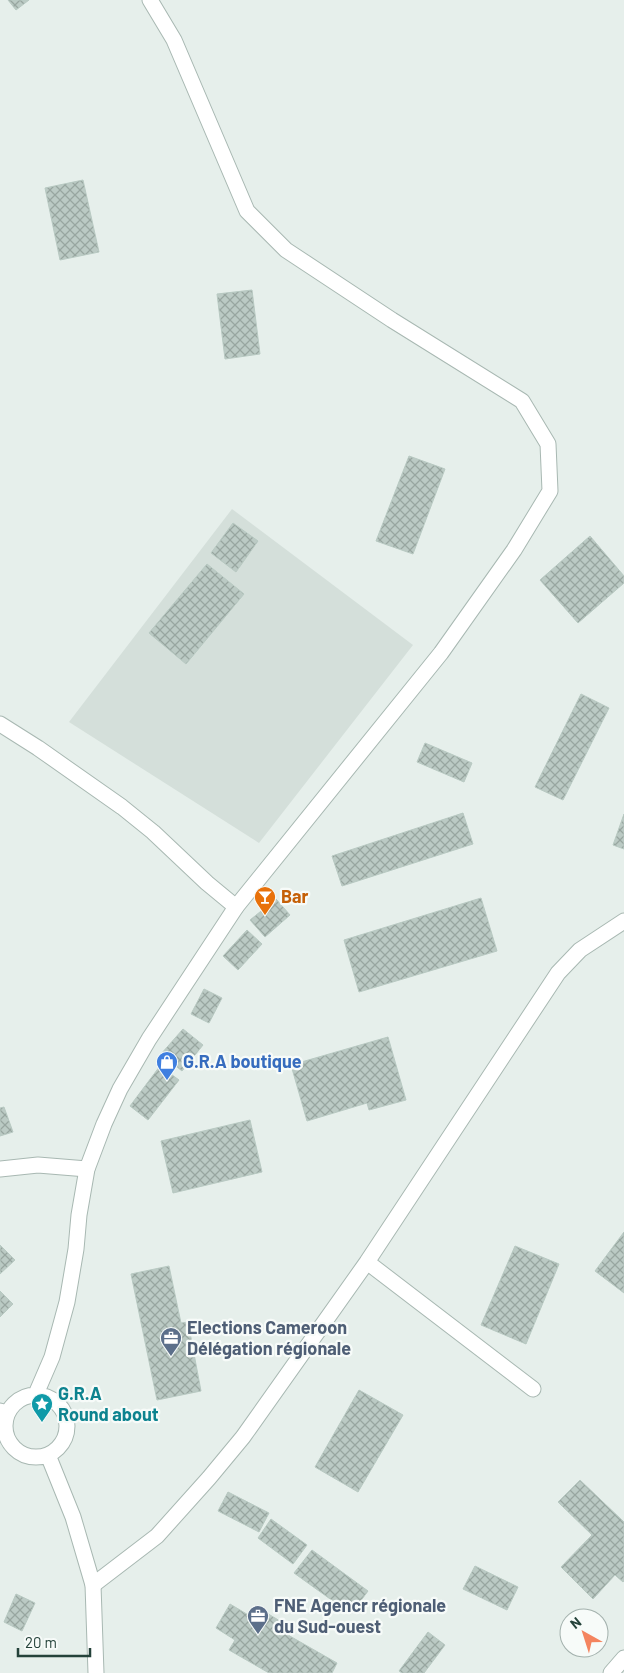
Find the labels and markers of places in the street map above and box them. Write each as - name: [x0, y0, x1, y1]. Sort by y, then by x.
- bar icon: Bar: [253, 885, 277, 916]
- place label: Bar: [281, 885, 309, 907]
- shop icon: G.R.A boutique: [155, 1050, 179, 1081]
- place label: G.R.A boutique: [183, 1050, 302, 1072]
- place label: Elections Cameroon Délégation régionale: [187, 1316, 351, 1359]
- office icon: Elections Cameroon Délégation régionale: [159, 1326, 183, 1357]
- place label: G.R.A Round about: [58, 1382, 159, 1425]
- place icon: G.R.A Round about: [30, 1392, 54, 1423]
- place label: FNE Agencr régionale du Sud-ouest: [274, 1594, 446, 1637]
- office icon: FNE Agencr régionale du Sud-ouest: [246, 1604, 270, 1635]

